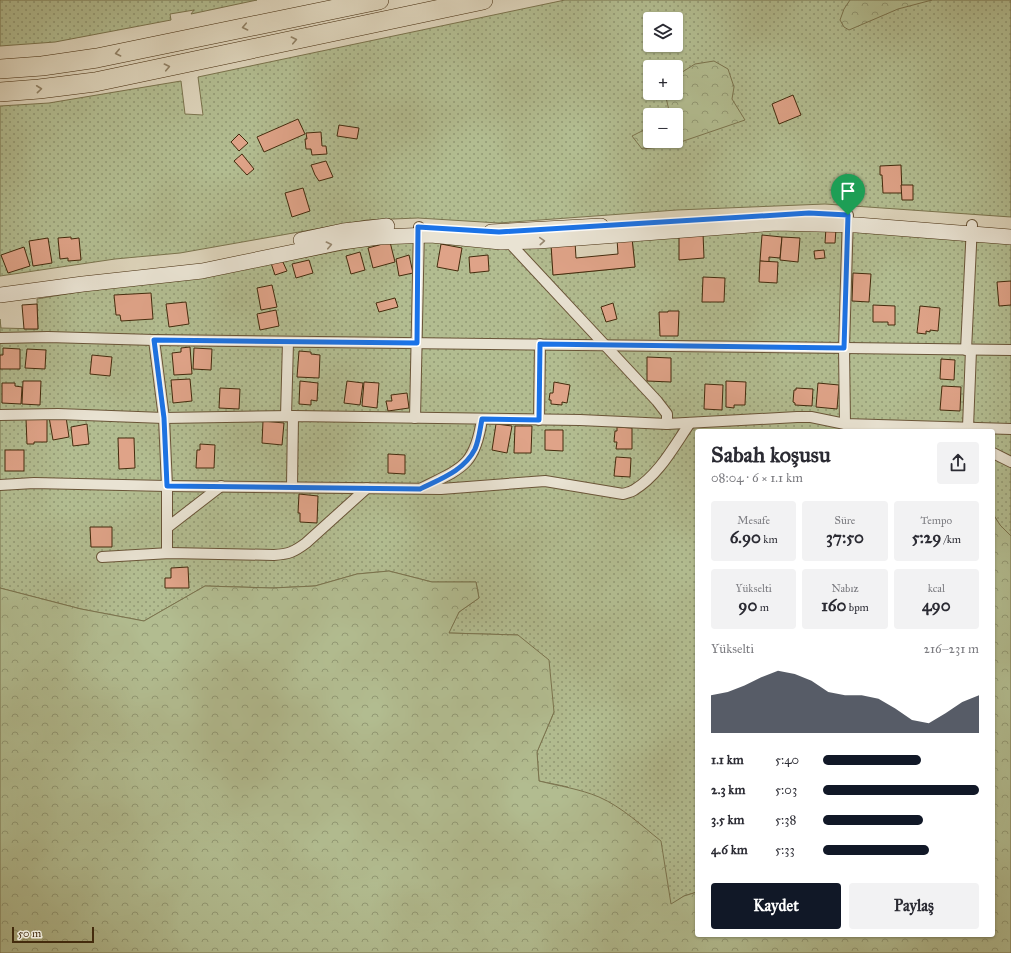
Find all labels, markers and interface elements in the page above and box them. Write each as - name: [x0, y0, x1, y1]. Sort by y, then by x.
- map controls: [643, 12, 683, 148]
- button: layers: [643, 12, 683, 52]
- one-way arrow: [242, 23, 248, 31]
- one-way arrow: [291, 37, 297, 45]
- one-way arrow: [114, 49, 121, 57]
- button: +: [643, 60, 683, 100]
- one-way arrow: [164, 63, 170, 72]
- one-way arrow: [36, 85, 42, 94]
- button: −: [643, 108, 683, 148]
- pin: [831, 174, 865, 215]
- icon: arrive: [837, 180, 859, 202]
- one-way arrow: [539, 236, 545, 245]
- one-way arrow: [326, 241, 332, 249]
- text: Sabah koşusu: [711, 441, 831, 468]
- button: share: [937, 442, 979, 484]
- text: 08:04 · 6 × 1.1 km: [711, 470, 803, 486]
- text: Mesafe: [737, 514, 770, 527]
- text: Süre: [835, 514, 855, 527]
- text: Tempo: [921, 514, 952, 527]
- text: 6.90: [730, 527, 761, 548]
- text: 37:50: [826, 527, 864, 548]
- text: 5:29: [912, 527, 941, 548]
- text: km: [761, 533, 778, 546]
- text: /km: [941, 533, 961, 546]
- text: Yükselti: [735, 582, 772, 595]
- text: Nabız: [831, 582, 859, 595]
- text: kcal: [928, 582, 945, 595]
- text: 90: [738, 595, 757, 616]
- text: 160: [821, 595, 846, 616]
- text: 490: [922, 595, 951, 616]
- text: m: [757, 601, 769, 614]
- text: bpm: [846, 601, 869, 614]
- text: Yükselti: [711, 641, 754, 657]
- text: 216–231 m: [924, 641, 979, 657]
- text: 1.1 km: [711, 752, 744, 768]
- text: 5:40: [775, 752, 799, 768]
- text: 2.3 km: [711, 782, 745, 798]
- text: 5:03: [775, 782, 797, 798]
- text: 3.5 km: [711, 812, 745, 828]
- text: 5:38: [775, 812, 796, 828]
- text: 4.6 km: [711, 842, 748, 858]
- text: 5:33: [775, 842, 795, 858]
- button: Kaydet: [711, 883, 841, 929]
- button: Paylaş: [849, 883, 979, 929]
- scale bar: [12, 925, 94, 944]
- text: 50 m: [18, 927, 41, 940]

